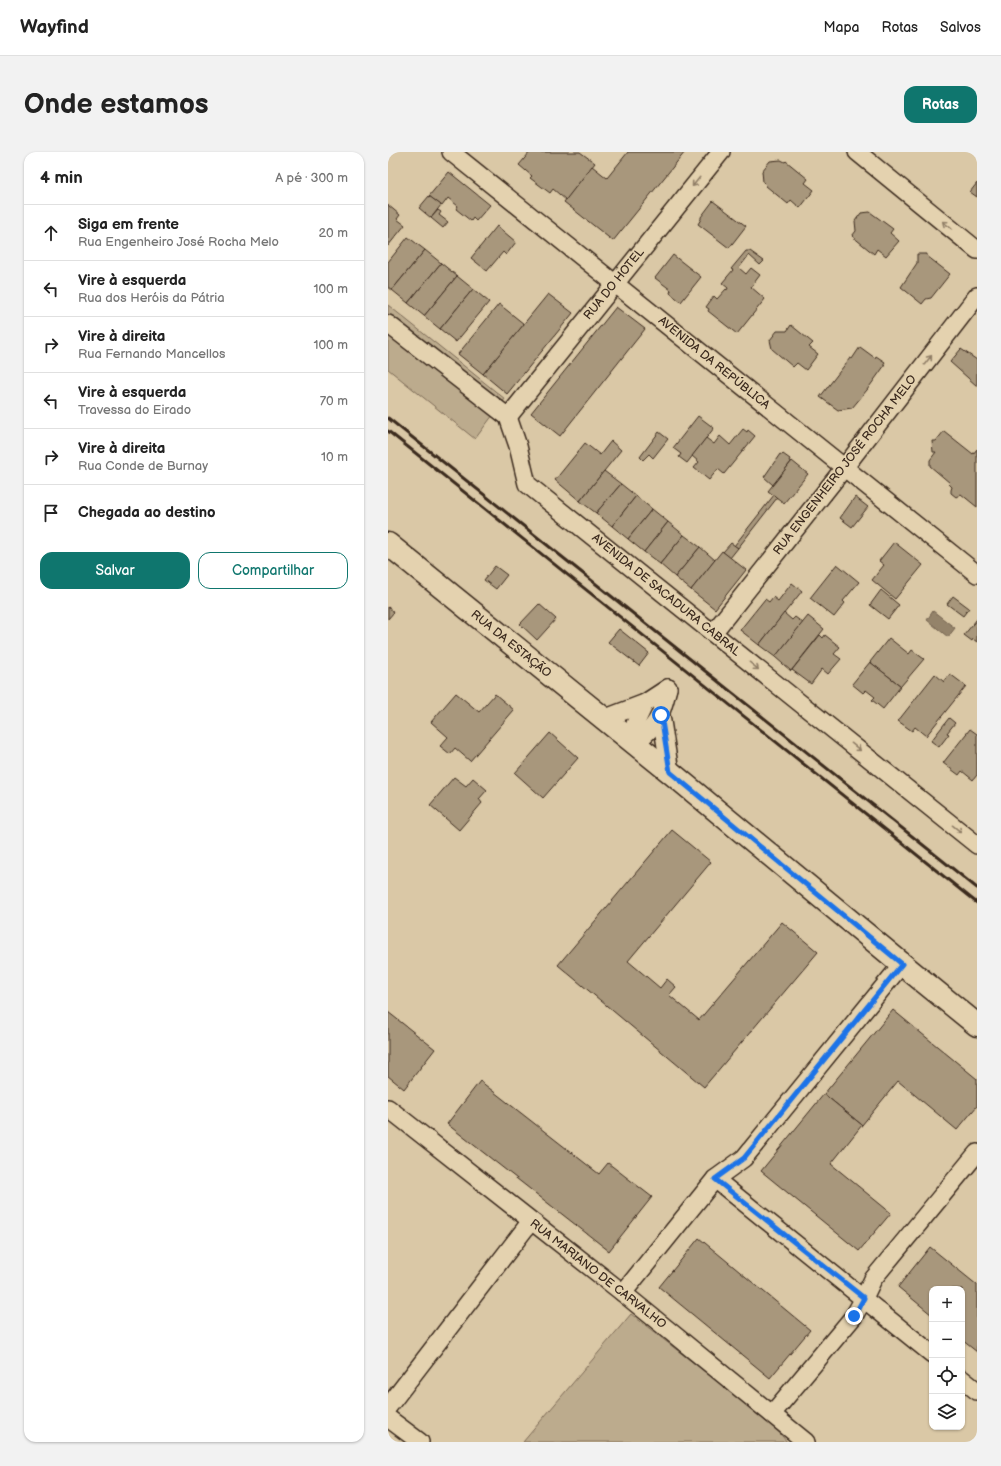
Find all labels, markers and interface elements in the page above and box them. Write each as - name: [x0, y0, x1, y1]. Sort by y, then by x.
- text: Wayfind: [20, 16, 89, 39]
- text: Mapa: [823, 19, 860, 36]
- text: Rotas: [882, 19, 918, 36]
- text: Salvos: [940, 19, 981, 36]
- button: Rotas: [904, 86, 977, 123]
- text: Onde estamos: [24, 88, 209, 121]
- text: 4 min: [40, 168, 83, 188]
- text: A pé · 300 m: [275, 170, 348, 186]
- one-way arrow: [692, 177, 701, 188]
- text: Siga em frente: [78, 215, 179, 234]
- one-way arrow: [941, 221, 952, 230]
- icon: ahead: [40, 222, 62, 244]
- text: 20 m: [318, 225, 348, 241]
- text: Rua Engenheiro José Rocha Melo: [78, 234, 279, 250]
- street label: RUA DO HOTEL: [581, 245, 648, 323]
- text: Vire à esquerda: [78, 271, 186, 290]
- icon: left: [40, 278, 62, 300]
- text: 100 m: [313, 281, 348, 297]
- text: Rua dos Heróis da Pátria: [78, 290, 225, 306]
- street label: AVENIDA DA REPÚBLICA: [655, 312, 775, 413]
- text: Vire à direita: [78, 327, 165, 346]
- icon: right: [40, 334, 62, 356]
- text: 100 m: [313, 337, 348, 353]
- text: Rua Fernando Mancellos: [78, 346, 226, 362]
- one-way arrow: [923, 354, 932, 365]
- street label: RUA ENGENHEIRO JOSÉ ROCHA MELO: [769, 371, 920, 558]
- text: Vire à esquerda: [78, 383, 186, 402]
- icon: left: [40, 390, 62, 412]
- text: 70 m: [320, 393, 348, 409]
- text: Travessa do Eirado: [78, 402, 191, 418]
- text: Vire à direita: [78, 439, 165, 458]
- icon: right: [40, 446, 62, 468]
- text: 10 m: [321, 449, 348, 465]
- text: Rua Conde de Burnay: [78, 458, 208, 474]
- icon: arrive: [40, 502, 62, 524]
- text: Chegada ao destino: [78, 503, 216, 522]
- street label: AVENIDA DE SACADURA CABRAL: [589, 530, 743, 660]
- button: Salvar: [40, 552, 190, 589]
- button: Compartilhar: [198, 552, 348, 589]
- street label: RUA DA ESTAÇÃO: [468, 606, 555, 681]
- one-way arrow: [749, 662, 760, 670]
- route start: [652, 706, 670, 724]
- one-way arrow: [850, 743, 861, 752]
- one-way arrow: [952, 824, 963, 833]
- street label: RUA MARIANO DE CARVALHO: [527, 1216, 669, 1332]
- map controls: [929, 1286, 965, 1430]
- button: +: [929, 1286, 965, 1322]
- route end: [845, 1307, 863, 1325]
- button: −: [929, 1322, 965, 1358]
- button: locate: [929, 1358, 965, 1394]
- button: layers: [929, 1394, 965, 1430]

